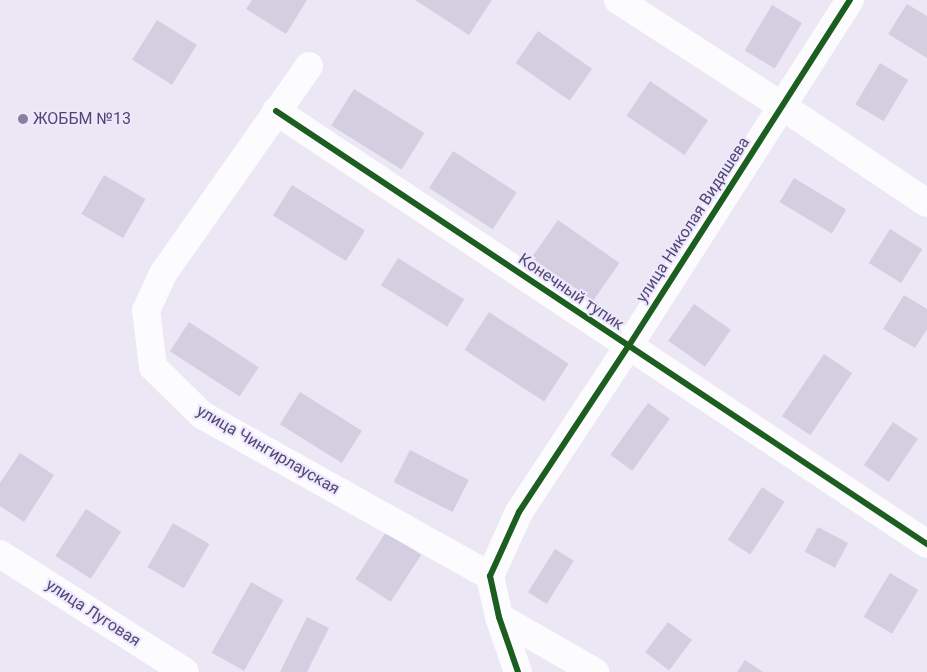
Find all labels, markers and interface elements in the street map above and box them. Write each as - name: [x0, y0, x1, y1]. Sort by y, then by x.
- place label: ЖОББМ №13: [33, 109, 131, 129]
- marker: ЖОББМ №13: [17, 113, 29, 125]
- street label: улица Николая Видяшева: [632, 134, 754, 306]
- street label: Конечный тупик: [515, 250, 627, 334]
- street label: улица Чингирлауская: [193, 401, 343, 499]
- street label: улица Луговая: [42, 575, 144, 651]

